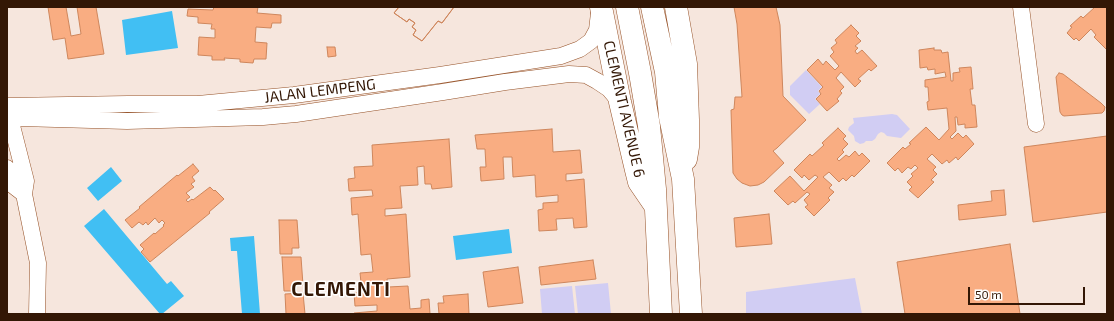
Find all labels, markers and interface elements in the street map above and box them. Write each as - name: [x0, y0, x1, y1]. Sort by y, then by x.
- street label: CLEMENTI AVENUE 6: [599, 39, 649, 179]
- street label: JALAN LEMPENG: [263, 75, 377, 107]
- district label: CLEMENTI: [291, 279, 391, 301]
- scale bar: [970, 279, 1087, 305]
- text: 50 m: [975, 287, 1002, 301]

